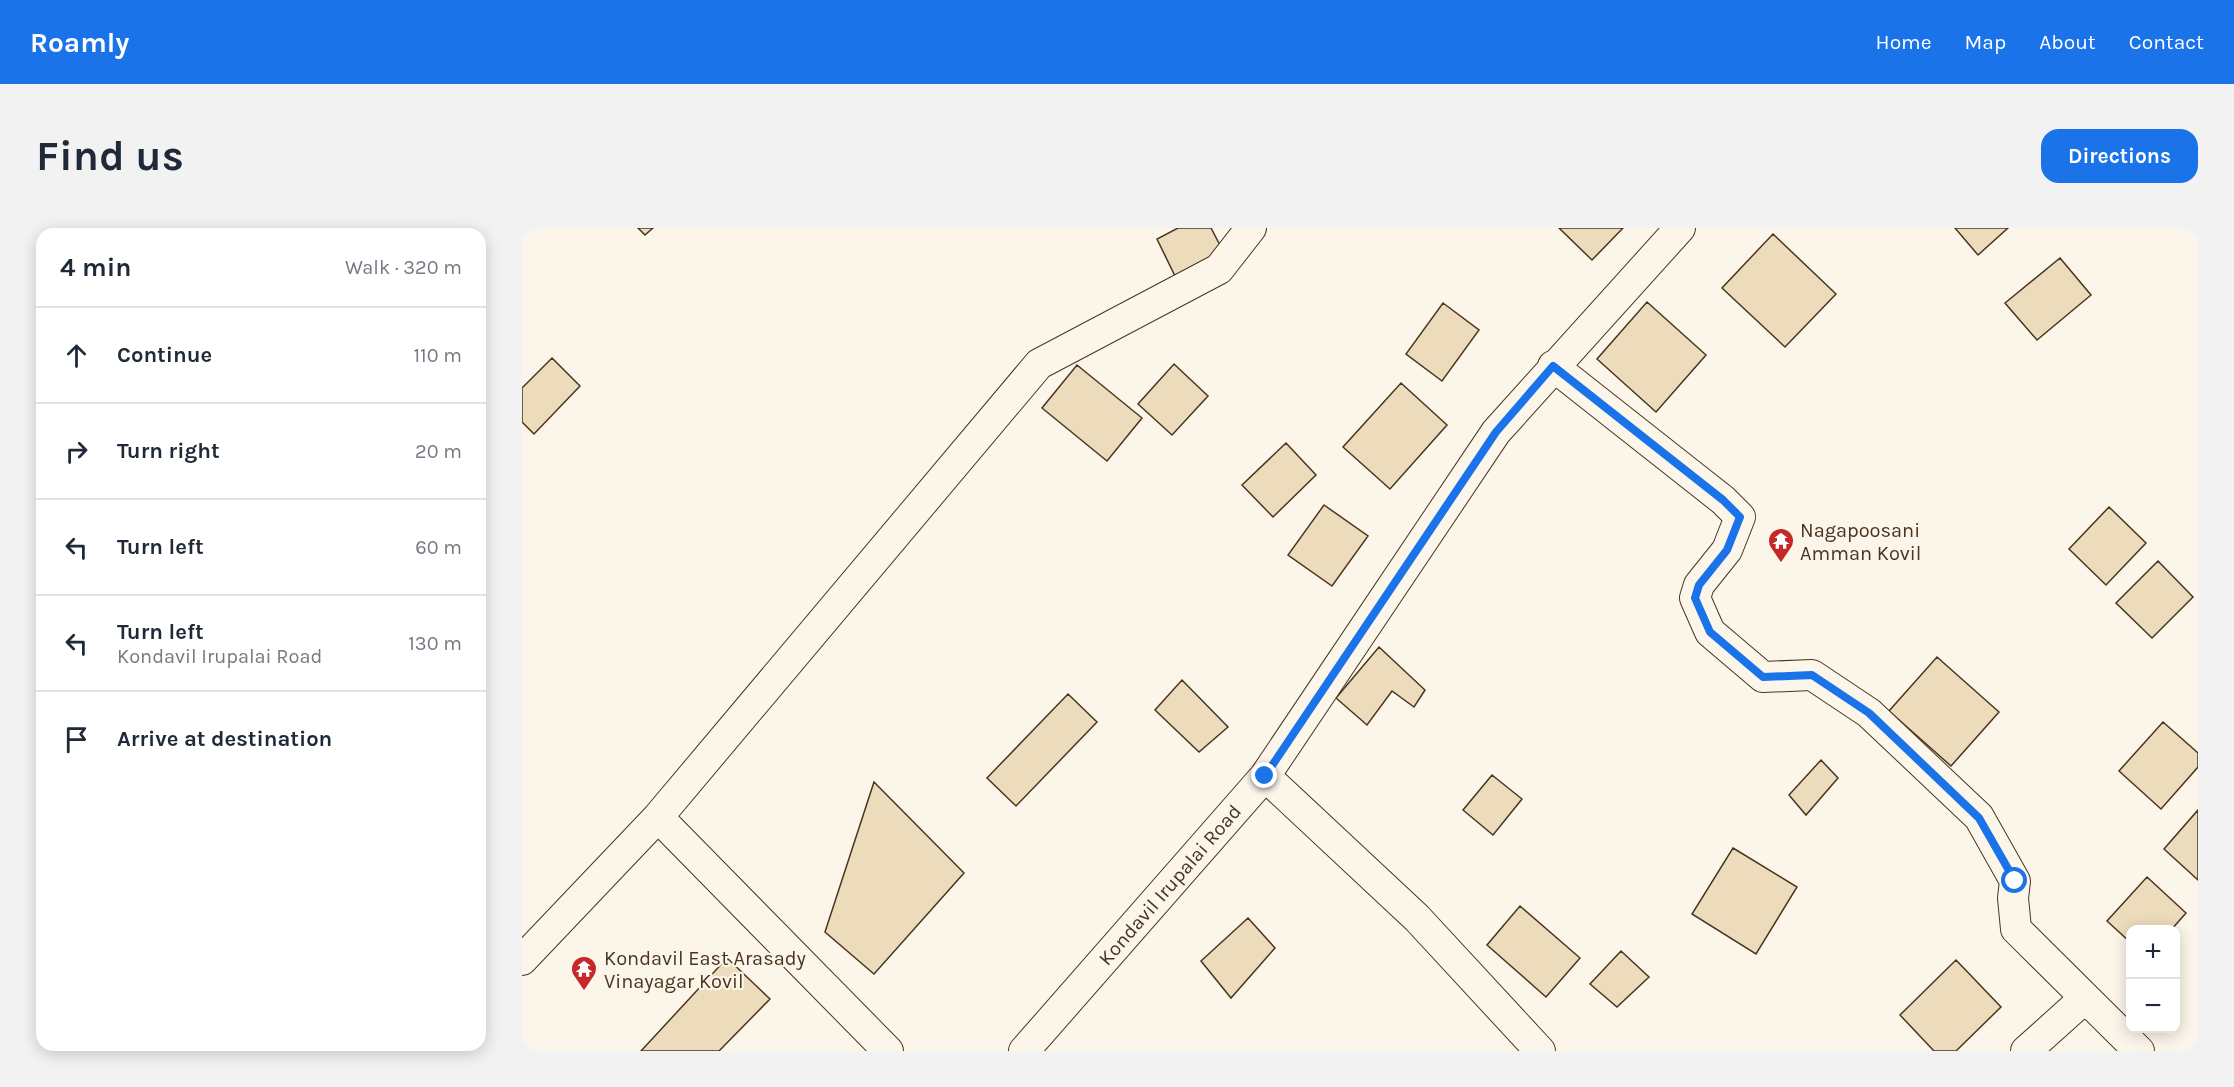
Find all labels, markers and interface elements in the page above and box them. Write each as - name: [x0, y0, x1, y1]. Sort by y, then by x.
- text: Roamly: [30, 26, 129, 59]
- text: Home: [1876, 30, 1932, 54]
- text: Map: [1965, 30, 2006, 54]
- text: About: [2039, 30, 2096, 54]
- text: Contact: [2129, 30, 2204, 54]
- button: Directions: [2041, 129, 2198, 183]
- text: Find us: [36, 131, 184, 181]
- text: 4 min: [60, 252, 131, 283]
- text: Walk · 320 m: [345, 256, 462, 279]
- icon: ahead: [60, 339, 93, 372]
- text: Continue: [117, 342, 212, 368]
- text: 110 m: [413, 344, 462, 367]
- icon: right: [60, 435, 93, 468]
- text: Turn right: [117, 438, 220, 464]
- text: 20 m: [415, 440, 462, 463]
- place label: Nagapoosani Amman Kovil: [1800, 519, 1921, 565]
- temple icon: Nagapoosani Amman Kovil: [1766, 526, 1796, 564]
- icon: left: [60, 531, 93, 564]
- text: Turn left: [117, 534, 204, 560]
- text: 60 m: [415, 536, 462, 559]
- text: Turn left: [117, 619, 204, 645]
- icon: left: [60, 627, 93, 660]
- text: 130 m: [408, 632, 462, 655]
- text: Kondavil Irupalai Road: [117, 645, 322, 668]
- icon: arrive: [60, 723, 93, 756]
- text: Arrive at destination: [117, 726, 332, 752]
- route end: [1251, 762, 1277, 788]
- street label: Kondavil Irupalai Road: [1094, 800, 1246, 970]
- route start: [2001, 867, 2027, 893]
- map controls: [2126, 925, 2180, 1033]
- button: +: [2126, 925, 2180, 979]
- place label: Kondavil East Arasady Vinayagar Kovil: [604, 947, 806, 993]
- temple icon: Kondavil East Arasady Vinayagar Kovil: [569, 954, 599, 992]
- button: −: [2126, 979, 2180, 1033]

